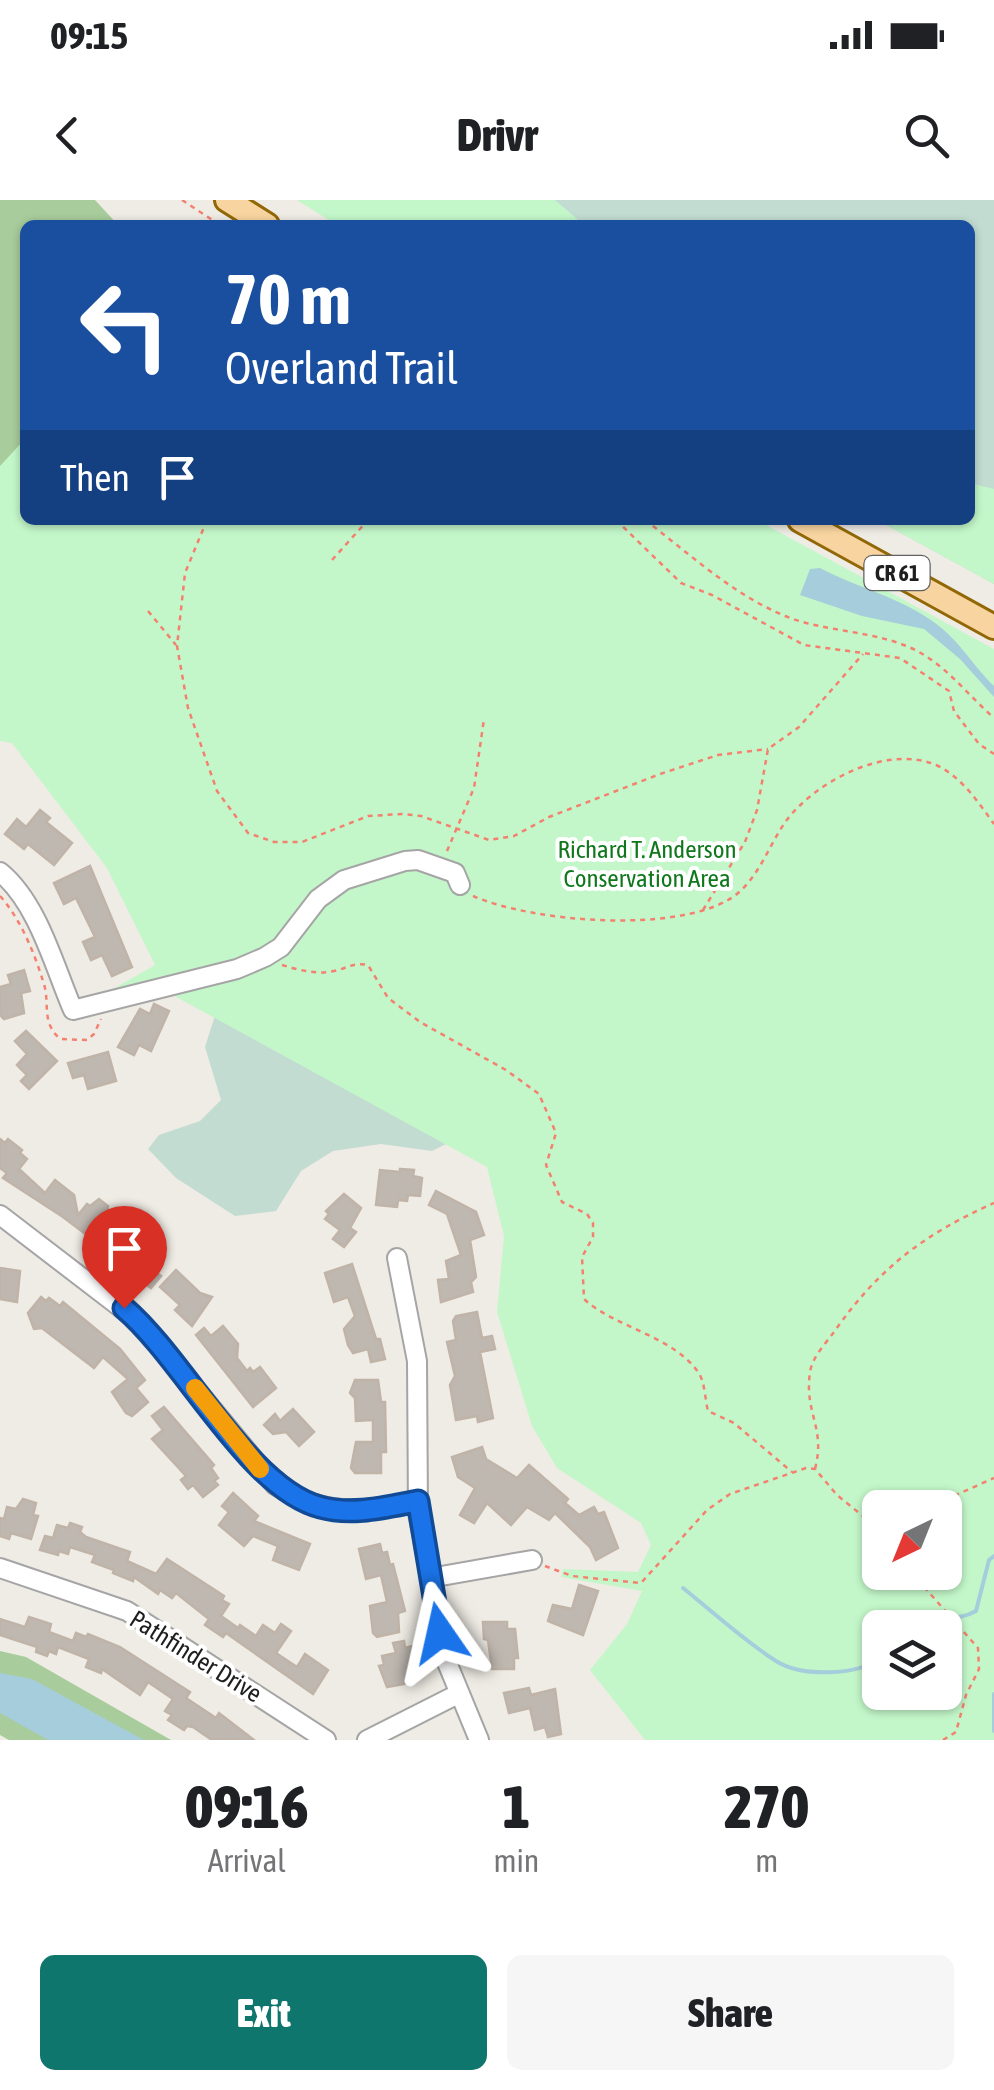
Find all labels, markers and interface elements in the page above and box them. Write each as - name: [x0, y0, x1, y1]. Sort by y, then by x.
- text: 09:15: [50, 14, 128, 57]
- icon: back: [40, 108, 95, 163]
- icon: search: [899, 108, 954, 163]
- text: Drivr: [457, 109, 537, 161]
- text: 70 m: [225, 259, 351, 339]
- icon: left: [60, 260, 190, 390]
- text: Overland Trail: [225, 342, 458, 394]
- icon: arrive: [150, 450, 205, 505]
- text: Then: [60, 456, 130, 499]
- road number: CR 61: [864, 556, 930, 590]
- park label: Richard T. Anderson Conservation Area: [557, 835, 737, 892]
- pin: [82, 1206, 167, 1309]
- icon: arrive: [97, 1221, 152, 1276]
- north arrow: [862, 1490, 962, 1590]
- map controls: [862, 1490, 962, 1710]
- position arrow: [388, 1581, 492, 1685]
- street label: Pathfinder Drive: [125, 1604, 267, 1708]
- button: layers: [862, 1610, 962, 1710]
- text: 09:16: [185, 1772, 308, 1841]
- text: 1: [502, 1772, 531, 1841]
- text: 270: [724, 1772, 809, 1841]
- text: Arrival: [208, 1842, 286, 1879]
- text: min: [493, 1842, 539, 1879]
- text: m: [755, 1842, 778, 1879]
- button: Exit: [40, 1955, 487, 2070]
- button: Share: [507, 1955, 954, 2070]

